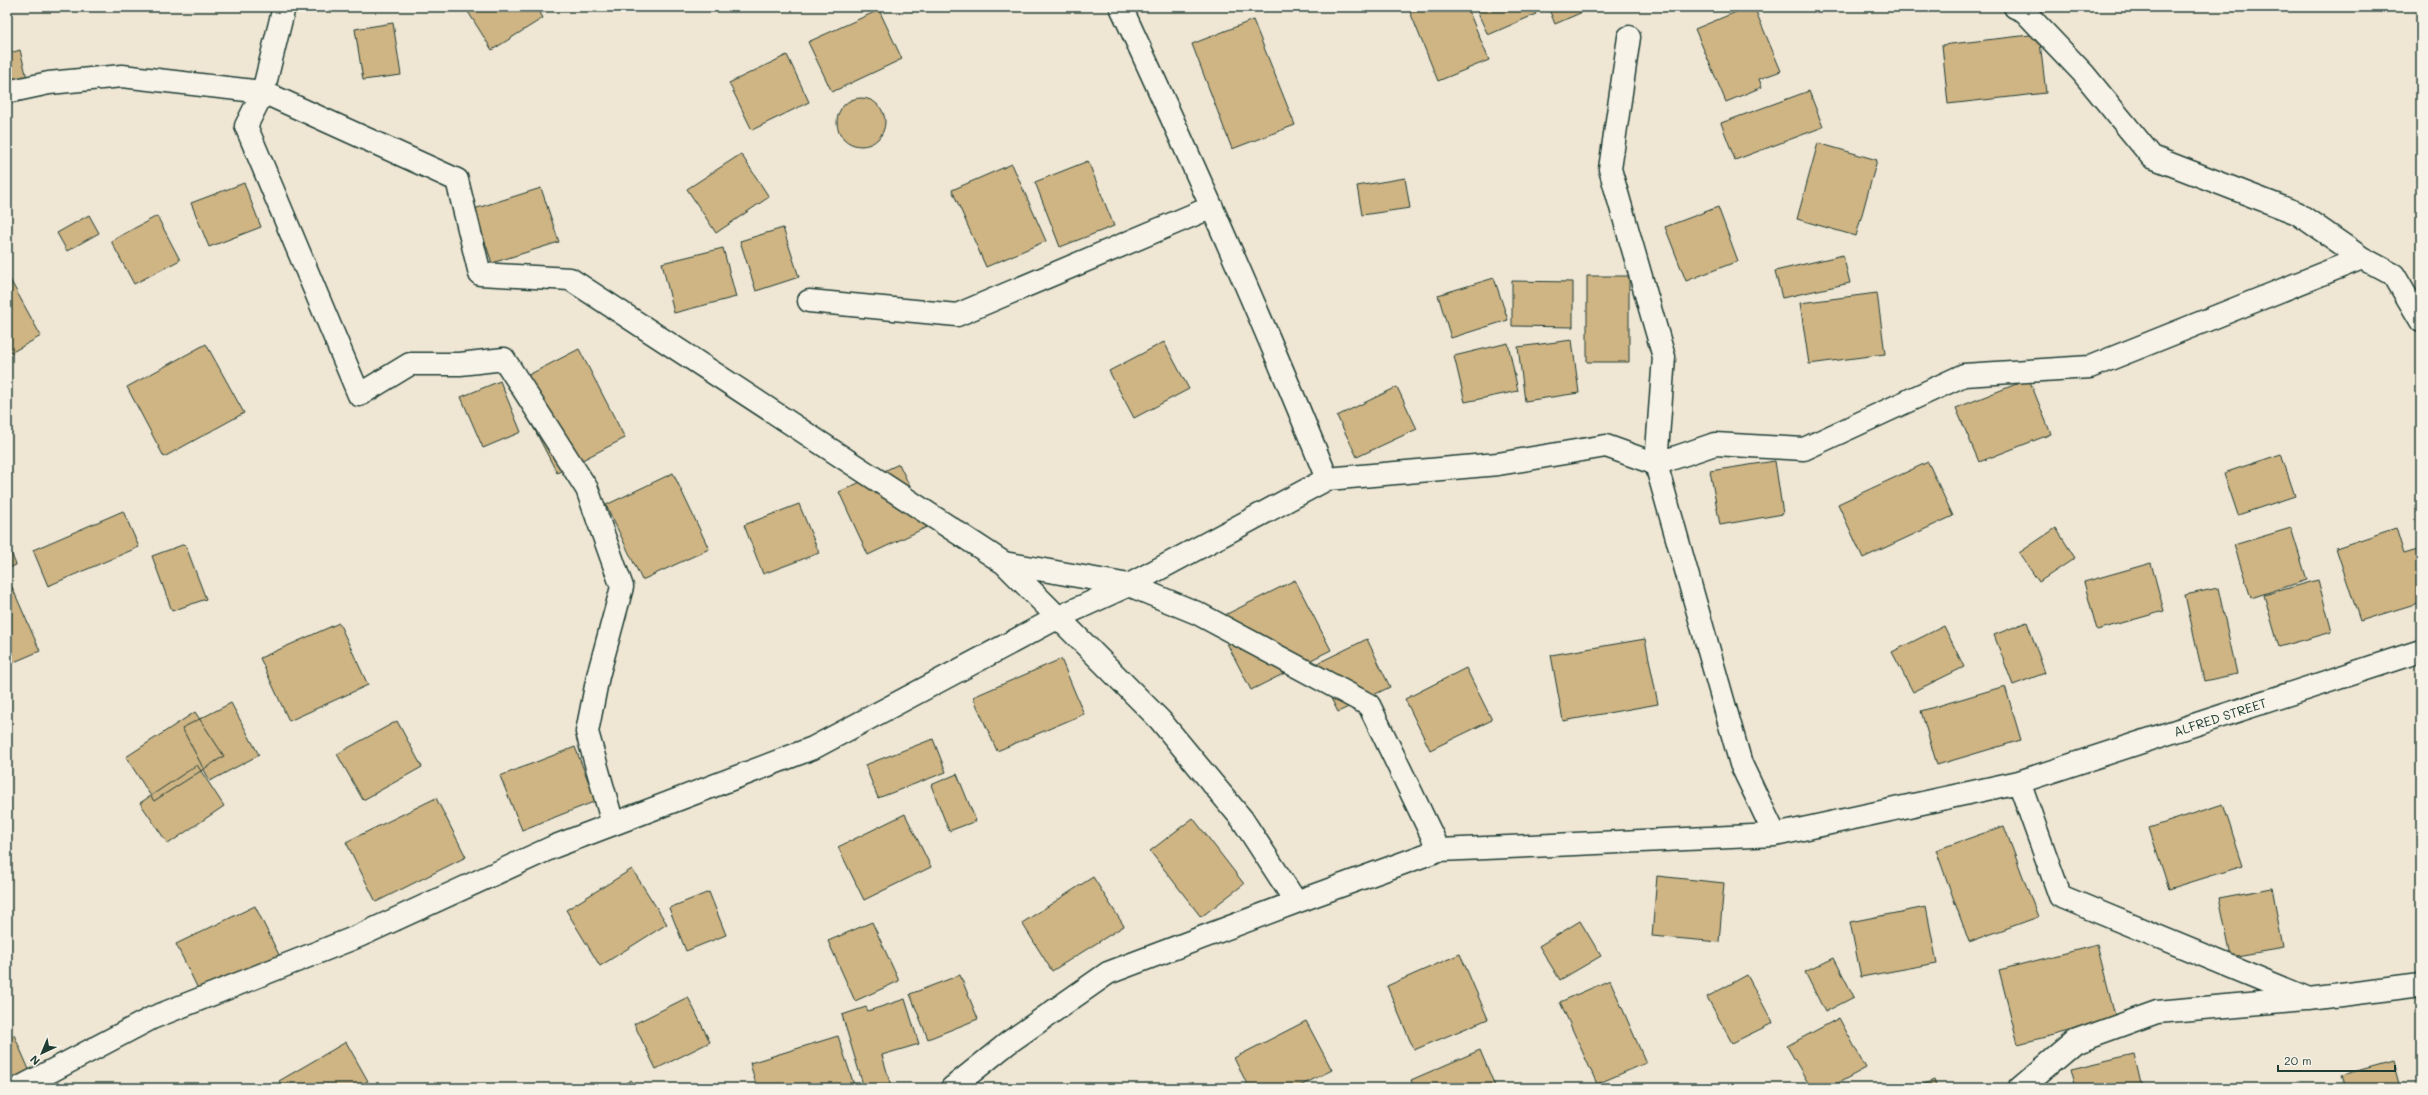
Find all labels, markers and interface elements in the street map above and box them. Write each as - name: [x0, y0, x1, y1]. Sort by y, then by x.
- street label: ALFRED STREET: [2171, 693, 2269, 740]
- north arrow: [22, 1033, 62, 1073]
- scale bar: [2278, 1047, 2395, 1073]
- text: N: [26, 1052, 43, 1069]
- text: 20 m: [2284, 1052, 2312, 1068]

